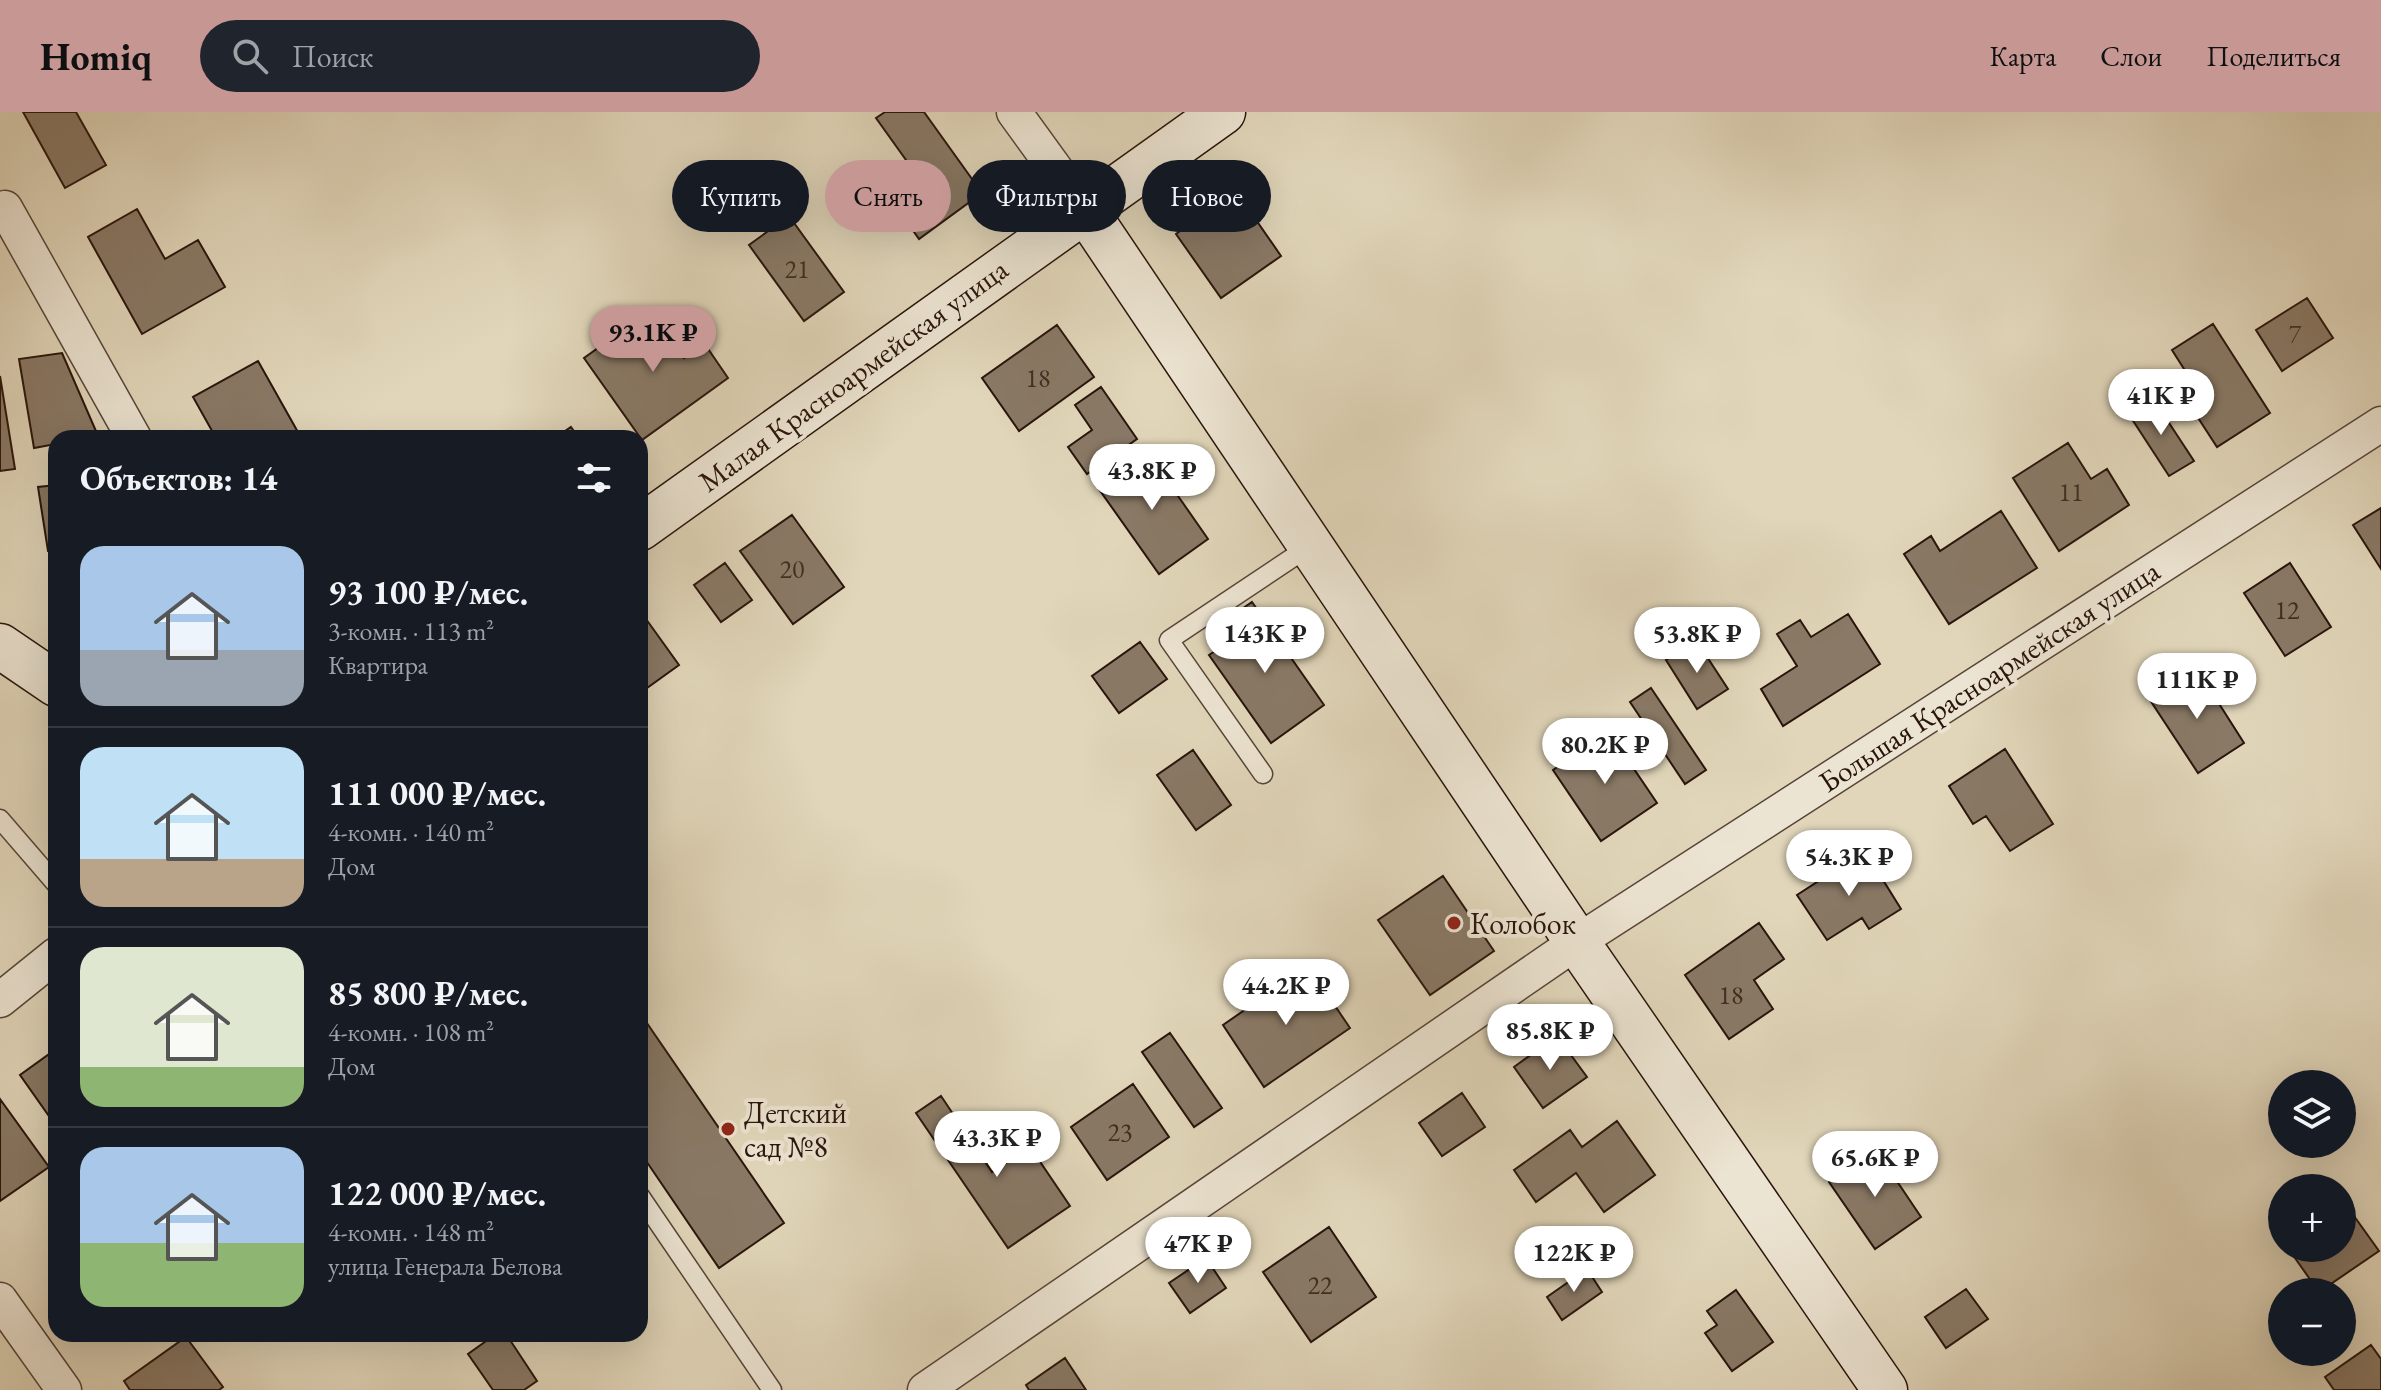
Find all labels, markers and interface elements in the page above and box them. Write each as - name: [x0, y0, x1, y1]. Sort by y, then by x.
- search box: [200, 20, 760, 92]
- text: Homiq: [40, 32, 152, 81]
- icon: search: [228, 34, 272, 78]
- text: Поиск: [292, 37, 373, 76]
- text: Карта: [1989, 38, 2056, 74]
- text: Слои: [2100, 38, 2162, 74]
- text: Поделиться: [2206, 38, 2341, 74]
- chip: Купить: [672, 160, 809, 232]
- chip: Снять: [825, 160, 951, 232]
- chip: Фильтры: [967, 160, 1126, 232]
- chip: Новое: [1142, 160, 1271, 232]
- street label: Малая Красноармейская улица: [691, 250, 1015, 500]
- house number: 21: [785, 252, 809, 286]
- pin: 93.1K ₽: [579, 306, 727, 374]
- text: 93.1K ₽: [608, 315, 698, 349]
- house number: 7: [2289, 317, 2302, 351]
- house number: 18: [1026, 361, 1050, 395]
- pin: 41K ₽: [2105, 369, 2217, 437]
- text: 41K ₽: [2126, 378, 2196, 412]
- pin: 43.8K ₽: [1078, 444, 1226, 512]
- text: 43.8K ₽: [1107, 453, 1197, 487]
- text: Объектов: 14: [80, 456, 277, 500]
- icon: filters: [572, 456, 616, 500]
- house number: 11: [2059, 475, 2083, 509]
- street label: Большая Красноармейская улица: [1811, 551, 2167, 801]
- house number: 20: [780, 552, 804, 586]
- text: 93 100 ₽/мес.: [328, 570, 528, 614]
- icon: home: [144, 578, 240, 674]
- house number: 12: [2275, 593, 2300, 627]
- pin: 143K ₽: [1200, 607, 1330, 675]
- pin: 53.8K ₽: [1623, 607, 1771, 675]
- text: 3-комн. · 113 m²: [328, 614, 494, 648]
- text: 143K ₽: [1223, 616, 1307, 650]
- text: 53.8K ₽: [1652, 616, 1742, 650]
- text: Квартира: [328, 648, 428, 682]
- pin: 111K ₽: [2132, 653, 2262, 721]
- text: 111K ₽: [2155, 662, 2239, 696]
- pin: 80.2K ₽: [1531, 718, 1679, 786]
- text: 80.2K ₽: [1560, 727, 1650, 761]
- text: 111 000 ₽/мес.: [328, 771, 546, 815]
- icon: home: [144, 779, 240, 875]
- text: 4-комн. · 140 m²: [328, 815, 494, 849]
- pin: 54.3K ₽: [1775, 830, 1923, 898]
- text: 54.3K ₽: [1804, 839, 1894, 873]
- text: Дом: [328, 849, 375, 883]
- place label: Колобок: [1470, 904, 1576, 943]
- marker: Колобок: [1445, 914, 1463, 932]
- pin: 44.2K ₽: [1212, 959, 1360, 1027]
- text: 44.2K ₽: [1241, 968, 1331, 1002]
- text: 85 800 ₽/мес.: [328, 971, 528, 1015]
- house number: 18: [1719, 978, 1743, 1012]
- icon: home: [144, 979, 240, 1075]
- pin: 85.8K ₽: [1476, 1004, 1624, 1072]
- text: 85.8K ₽: [1505, 1013, 1595, 1047]
- text: 4-комн. · 108 m²: [328, 1015, 494, 1049]
- text: Дом: [328, 1049, 375, 1083]
- map controls: [2268, 1070, 2356, 1366]
- button: layers: [2268, 1070, 2356, 1158]
- place label: Детский сад №8: [744, 1093, 847, 1166]
- pin: 43.3K ₽: [923, 1111, 1071, 1179]
- house number: 23: [1108, 1115, 1132, 1149]
- marker: Детский сад №8: [719, 1120, 737, 1138]
- text: 43.3K ₽: [952, 1120, 1042, 1154]
- pin: 65.6K ₽: [1801, 1131, 1949, 1199]
- text: 65.6K ₽: [1830, 1140, 1920, 1174]
- text: 122 000 ₽/мес.: [328, 1171, 546, 1215]
- button: +: [2268, 1174, 2356, 1262]
- icon: home: [144, 1179, 240, 1275]
- text: 4-комн. · 148 m²: [328, 1215, 494, 1249]
- pin: 47K ₽: [1142, 1217, 1254, 1285]
- text: 47K ₽: [1163, 1226, 1233, 1260]
- pin: 122K ₽: [1509, 1226, 1639, 1294]
- text: 122K ₽: [1532, 1235, 1616, 1269]
- text: улица Генерала Белова: [328, 1249, 562, 1283]
- house number: 22: [1308, 1268, 1333, 1302]
- button: −: [2268, 1278, 2356, 1366]

